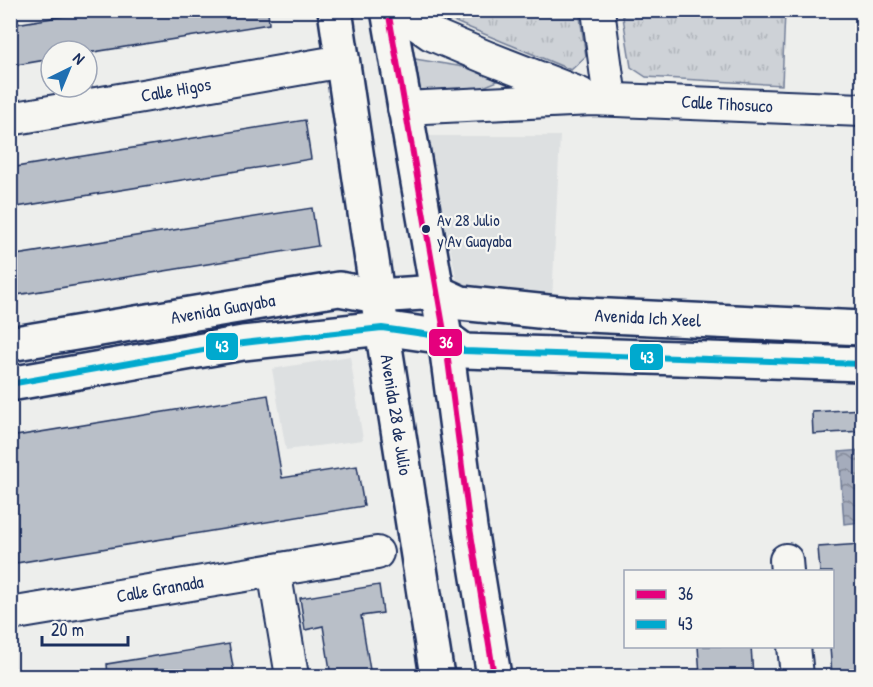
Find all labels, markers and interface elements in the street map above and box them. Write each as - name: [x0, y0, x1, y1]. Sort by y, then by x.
- north arrow: [39, 39, 99, 99]
- text: N: [69, 47, 90, 69]
- street label: Calle Higos: [139, 71, 213, 108]
- street label: Calle Tihosuco: [681, 89, 773, 118]
- place label: Av 28 Julio y Av Guayaba: [437, 209, 512, 252]
- marker: Av 28 Julio y Av Guayaba: [420, 223, 432, 235]
- street label: Avenida Guayaba: [169, 287, 277, 330]
- street label: Avenida Ich Xeel: [594, 302, 702, 333]
- line badge: 36: [428, 328, 463, 357]
- text: 36: [439, 331, 453, 353]
- line badge: 43: [205, 332, 239, 361]
- text: 43: [215, 335, 229, 357]
- line badge: 43: [629, 343, 664, 371]
- text: 43: [640, 346, 654, 368]
- street label: Avenida 28 de Julio: [375, 353, 418, 477]
- street label: Calle Granada: [114, 569, 205, 608]
- legend: [624, 570, 834, 648]
- text: 36: [678, 581, 693, 606]
- scale bar: [42, 609, 128, 647]
- text: 43: [678, 611, 693, 636]
- text: 20 m: [51, 617, 84, 642]

